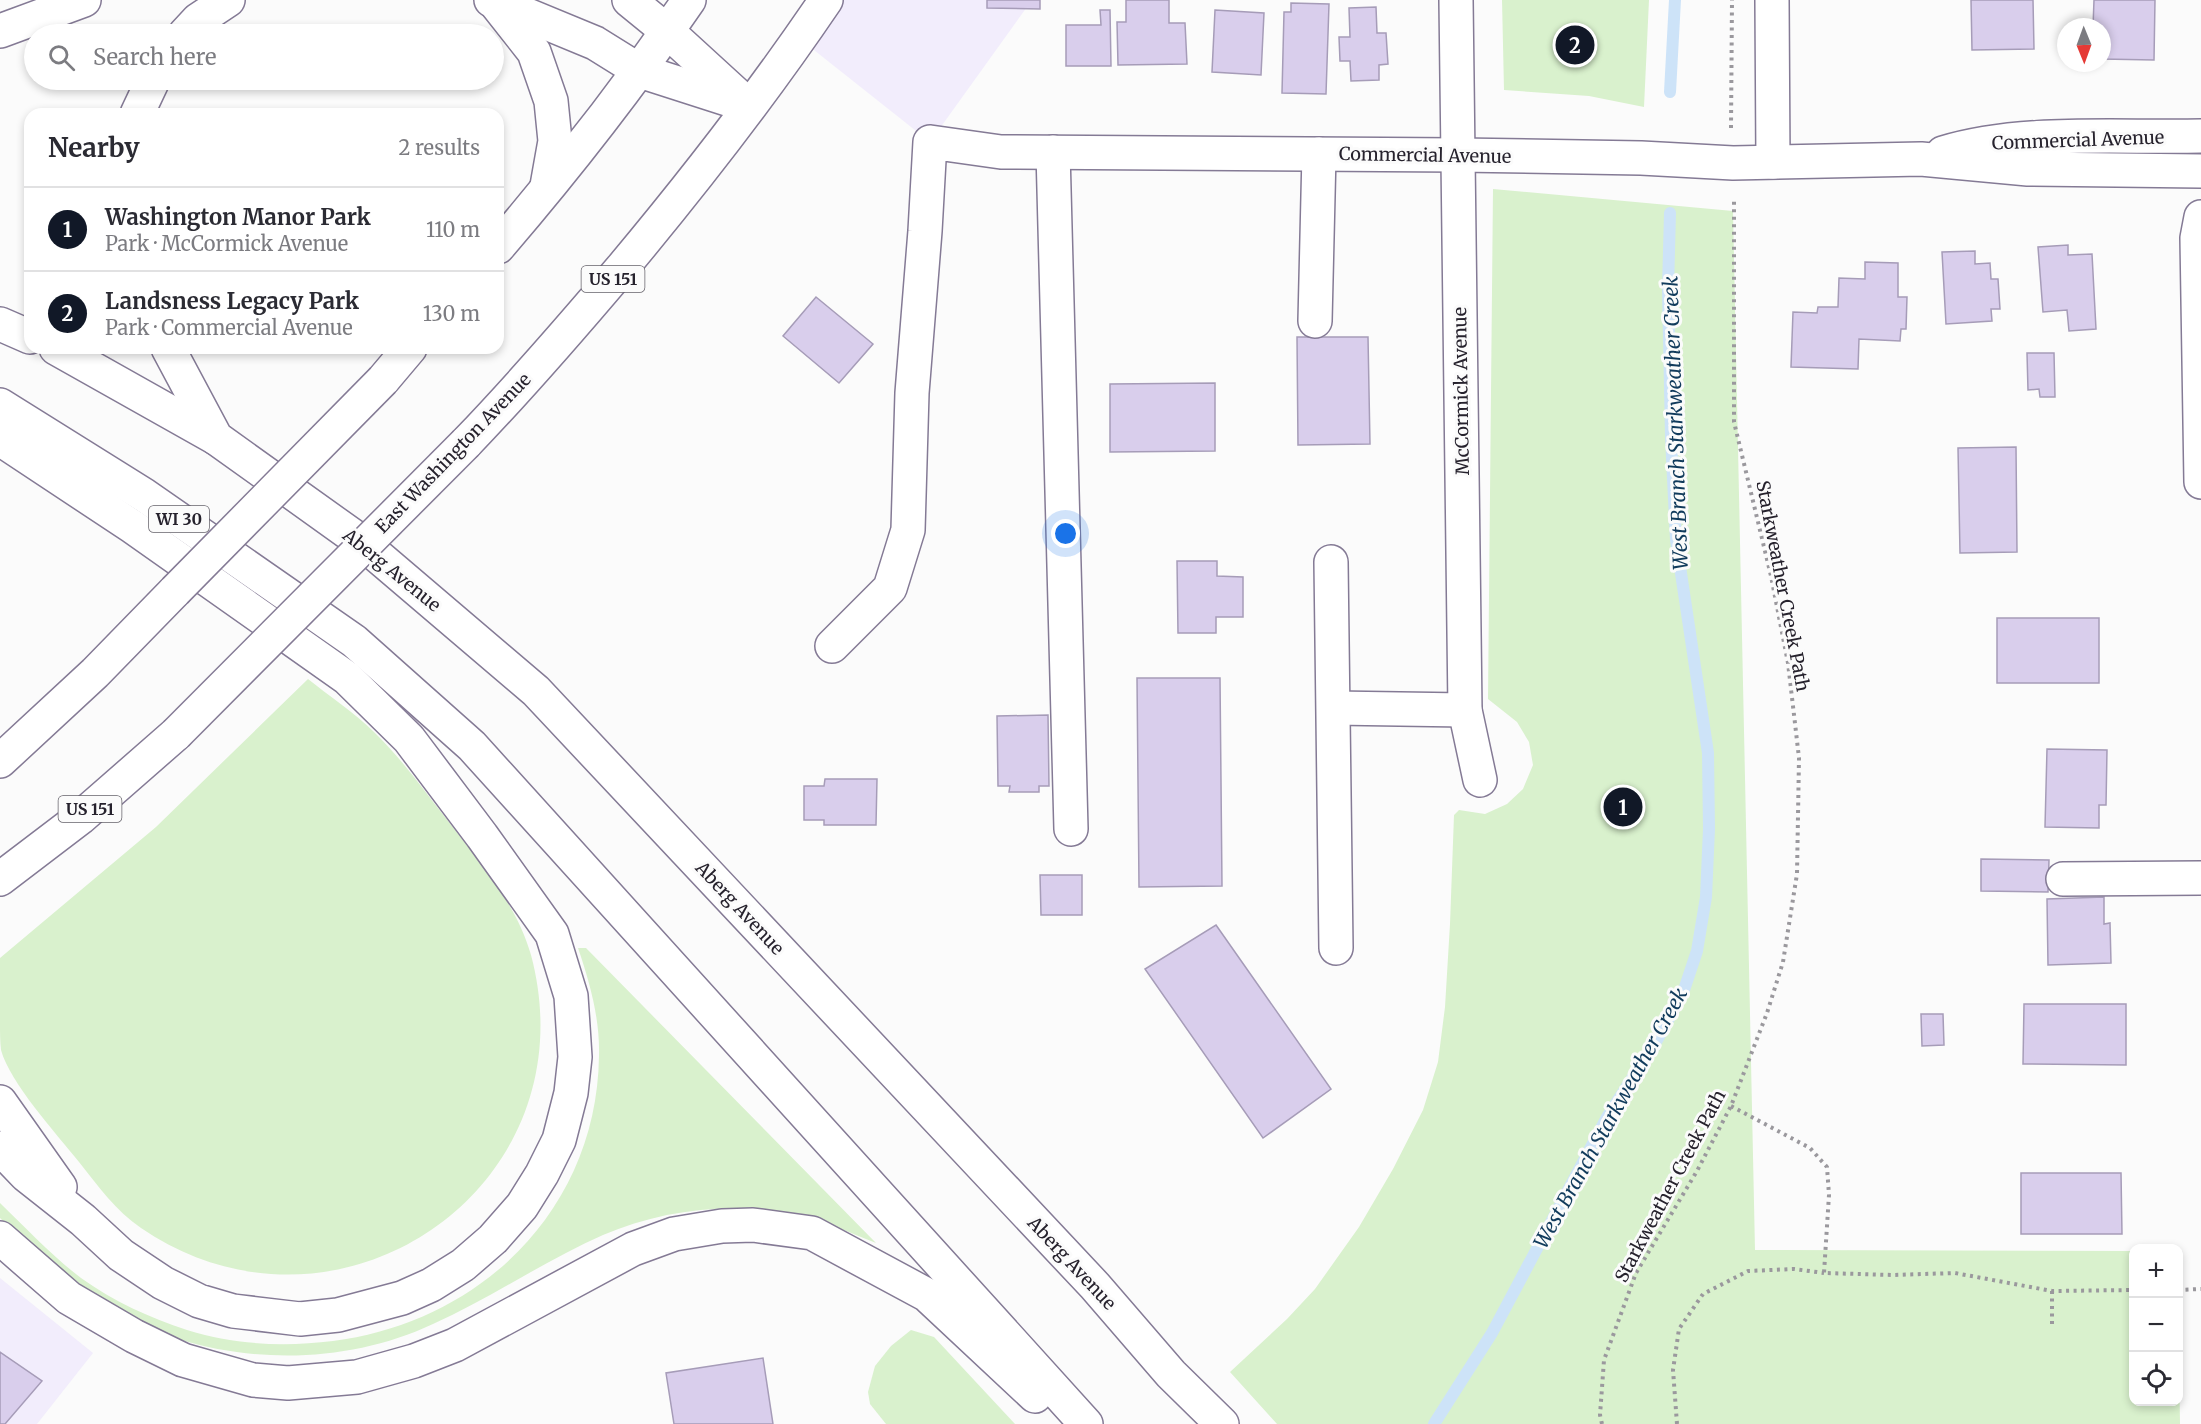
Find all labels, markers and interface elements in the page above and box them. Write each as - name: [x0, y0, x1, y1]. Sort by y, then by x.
- north arrow: [2057, 18, 2111, 72]
- pin: 2: [1556, 22, 1594, 68]
- search box: [24, 24, 504, 90]
- icon: search: [45, 41, 78, 74]
- text: Search here: [93, 43, 216, 71]
- street label: Commercial Avenue: [1991, 125, 2165, 155]
- text: Nearby: [48, 131, 140, 164]
- text: 2 results: [398, 135, 480, 160]
- street label: Commercial Avenue: [1339, 142, 1511, 168]
- text: Washington Manor Park: [105, 203, 371, 231]
- text: 1: [63, 217, 72, 242]
- text: 110 m: [426, 217, 480, 242]
- text: Park · McCormick Avenue: [105, 231, 348, 256]
- road number: US 151: [582, 266, 644, 292]
- water label: West Branch Starkweather Creek: [1657, 276, 1693, 570]
- text: Landsness Legacy Park: [105, 287, 359, 315]
- text: 2: [62, 301, 73, 326]
- text: 130 m: [423, 301, 480, 326]
- street label: McCormick Avenue: [1448, 307, 1474, 475]
- text: Park · Commercial Avenue: [105, 315, 353, 340]
- street label: East Washington Avenue: [370, 368, 536, 538]
- street label: Starkweather Creek Path: [1751, 479, 1815, 694]
- road number: WI 30: [149, 506, 209, 532]
- your location: [1051, 519, 1080, 548]
- street label: Aberg Avenue: [338, 523, 446, 616]
- pin: 1: [1604, 784, 1642, 830]
- road number: US 151: [58, 796, 122, 822]
- street label: Aberg Avenue: [690, 856, 789, 959]
- water label: West Branch Starkweather Creek: [1528, 983, 1692, 1253]
- street label: Starkweather Creek Path: [1609, 1086, 1731, 1286]
- street label: Aberg Avenue: [1022, 1211, 1121, 1314]
- map controls: [2129, 1244, 2183, 1406]
- button: +: [2129, 1244, 2183, 1298]
- button: −: [2129, 1298, 2183, 1352]
- button: locate: [2129, 1352, 2183, 1406]

